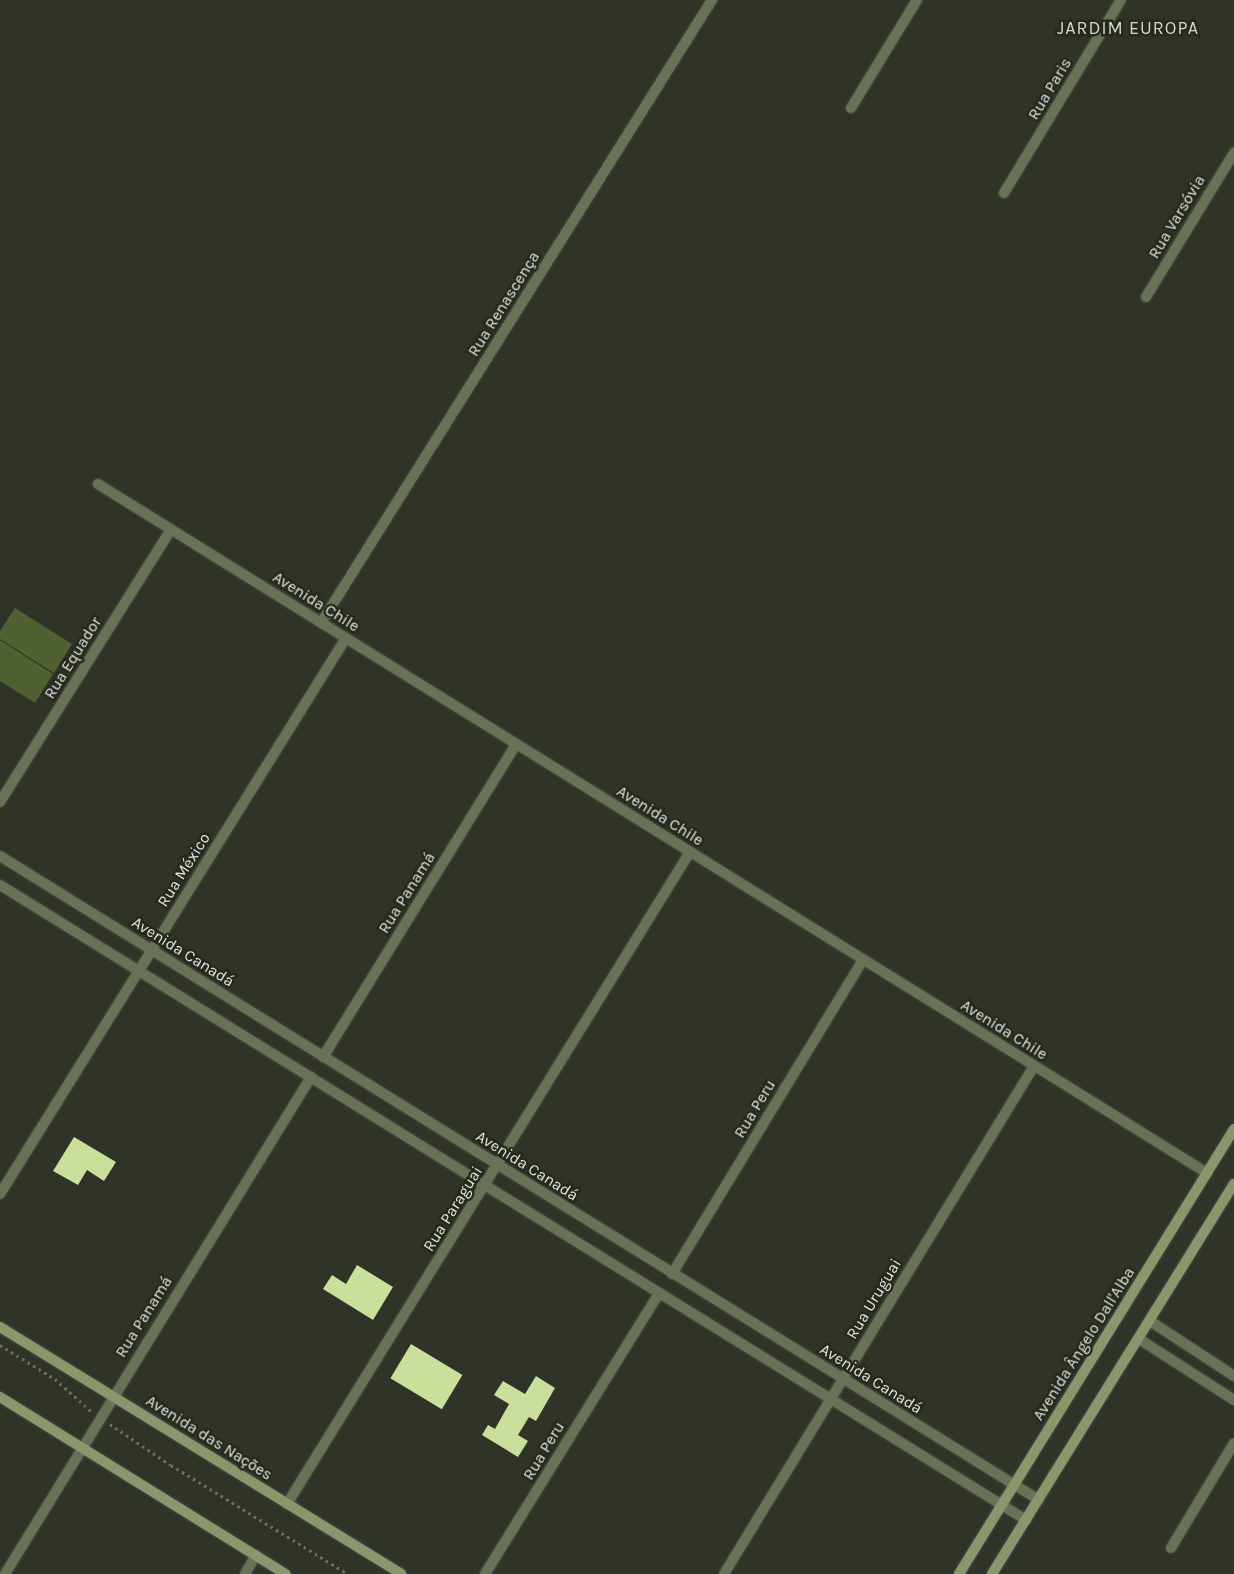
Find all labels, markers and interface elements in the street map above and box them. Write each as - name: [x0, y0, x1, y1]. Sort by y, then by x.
- district label: JARDIM EUROPA: [1055, 17, 1201, 39]
- street label: Rua Paris: [1024, 55, 1076, 123]
- street label: Rua Varsóvia: [1145, 172, 1209, 262]
- street label: Rua Renascença: [464, 248, 544, 360]
- street label: Avenida Chile: [269, 568, 363, 636]
- street label: Rua Equador: [40, 614, 106, 702]
- street label: Avenida Chile: [613, 782, 707, 850]
- street label: Rua México: [154, 829, 214, 911]
- street label: Rua Panamá: [374, 849, 440, 937]
- street label: Avenida Canadá: [128, 913, 238, 991]
- street label: Avenida Chile: [957, 996, 1051, 1064]
- street label: Rua Peru: [730, 1076, 780, 1142]
- street label: Avenida Canadá: [472, 1127, 582, 1205]
- street label: Rua Paraguai: [419, 1163, 487, 1255]
- street label: Rua Uruguai: [843, 1255, 905, 1343]
- street label: Avenida Ângelo Dall'Alba: [1029, 1264, 1139, 1424]
- street label: Rua Panamá: [111, 1273, 177, 1361]
- street label: Avenida Canadá: [816, 1340, 926, 1418]
- street label: Avenida das Nações: [142, 1391, 276, 1485]
- street label: Rua Peru: [519, 1418, 569, 1484]

